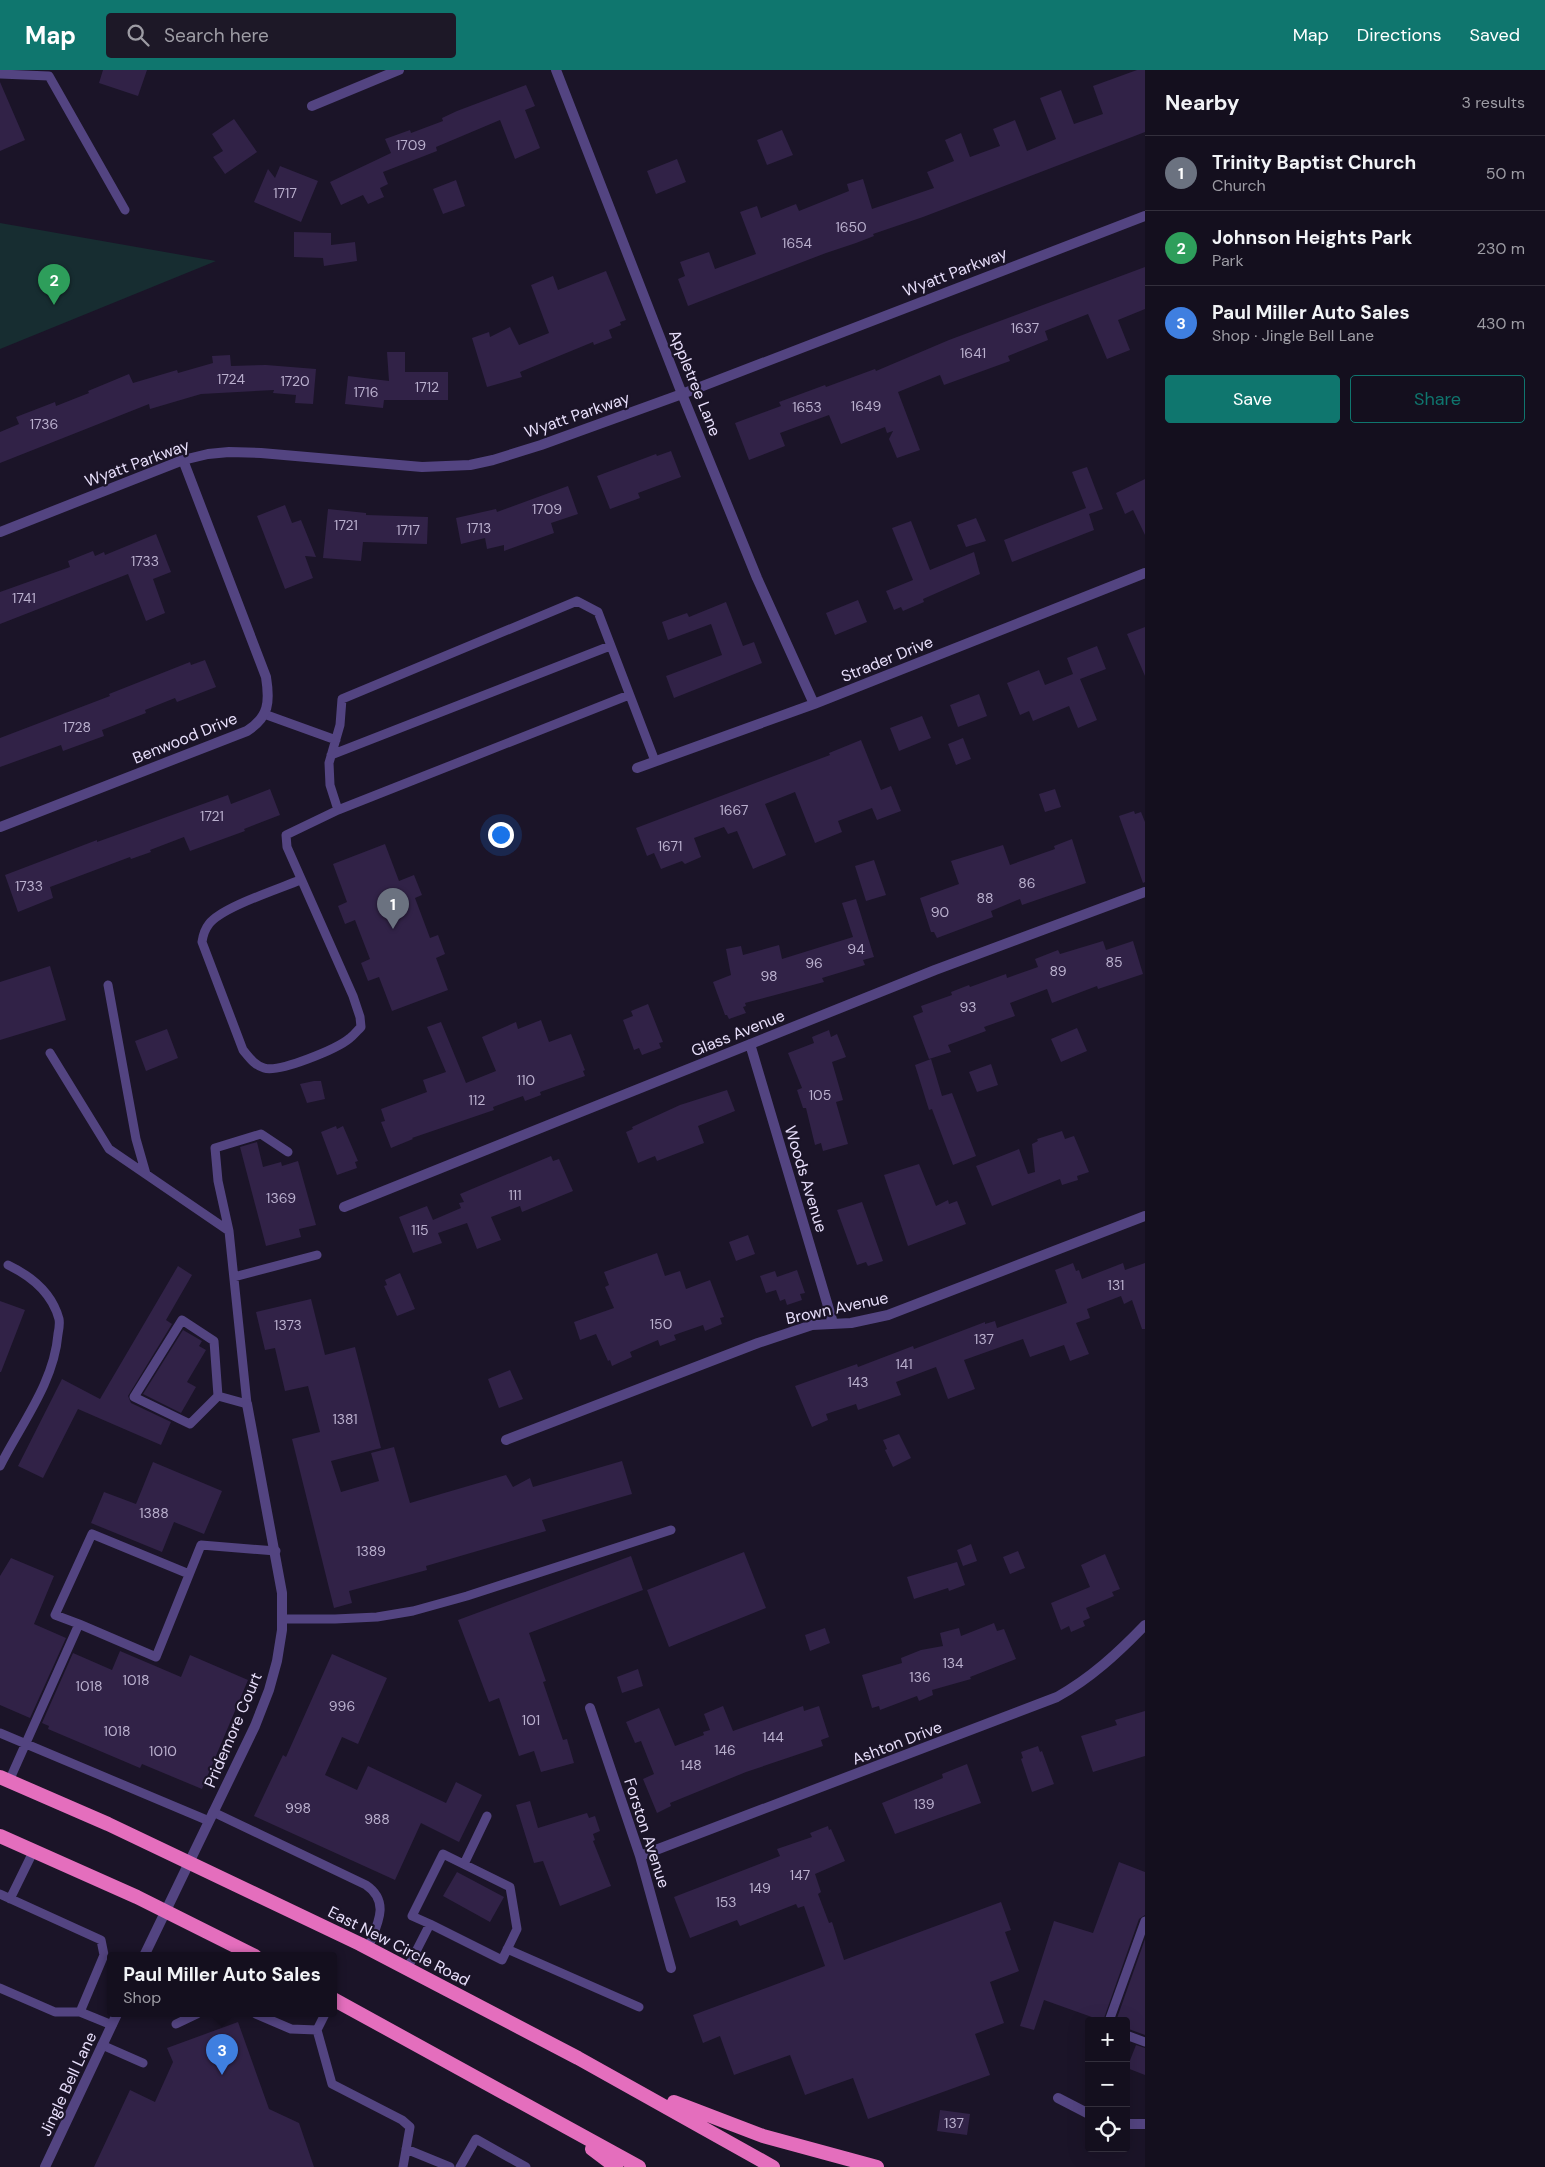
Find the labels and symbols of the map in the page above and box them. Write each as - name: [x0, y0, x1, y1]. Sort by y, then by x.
- house number: 1709: [396, 136, 426, 154]
- house number: 1717: [273, 184, 297, 202]
- house number: 1650: [836, 218, 867, 236]
- house number: 1654: [782, 234, 812, 252]
- street label: Wyatt Parkway: [900, 242, 1010, 302]
- pin: 2: [38, 264, 70, 305]
- house number: 1637: [1011, 319, 1039, 337]
- street label: Appletree Lane: [664, 327, 726, 439]
- house number: 1641: [960, 344, 986, 362]
- house number: 1724: [217, 370, 245, 388]
- house number: 1720: [281, 372, 309, 390]
- house number: 1712: [415, 378, 439, 396]
- house number: 1716: [353, 383, 379, 401]
- street label: Wyatt Parkway: [522, 387, 633, 443]
- house number: 1649: [851, 397, 881, 415]
- house number: 1653: [792, 398, 822, 416]
- house number: 1736: [30, 415, 58, 433]
- street label: Wyatt Parkway: [82, 434, 192, 492]
- house number: 1709: [532, 500, 562, 518]
- house number: 1721: [334, 516, 358, 534]
- house number: 1713: [467, 519, 491, 537]
- house number: 1717: [396, 521, 420, 539]
- house number: 1733: [131, 552, 159, 570]
- house number: 1741: [12, 589, 36, 607]
- street label: Strader Drive: [838, 631, 936, 687]
- street label: Benwood Drive: [130, 707, 240, 769]
- house number: 1728: [63, 718, 91, 736]
- house number: 1667: [719, 801, 749, 819]
- house number: 1721: [200, 807, 224, 825]
- your location: [488, 822, 514, 848]
- house number: 1671: [658, 837, 682, 855]
- house number: 86: [1018, 874, 1036, 892]
- house number: 1733: [15, 877, 43, 895]
- pin: 1: [377, 888, 409, 929]
- house number: 88: [976, 889, 994, 907]
- house number: 90: [931, 903, 949, 921]
- house number: 94: [847, 940, 865, 958]
- house number: 85: [1105, 953, 1123, 971]
- house number: 96: [805, 954, 823, 972]
- house number: 89: [1050, 962, 1067, 980]
- house number: 98: [760, 967, 778, 985]
- house number: 93: [960, 998, 976, 1016]
- street label: Glass Avenue: [688, 1005, 788, 1061]
- house number: 110: [517, 1071, 535, 1089]
- house number: 105: [809, 1086, 831, 1104]
- house number: 112: [469, 1091, 485, 1109]
- street label: Woods Avenue: [780, 1123, 832, 1235]
- house number: 111: [508, 1186, 522, 1204]
- house number: 1369: [266, 1189, 296, 1207]
- house number: 115: [411, 1221, 429, 1239]
- house number: 131: [1108, 1276, 1124, 1294]
- street label: Brown Avenue: [784, 1287, 890, 1329]
- house number: 150: [650, 1315, 672, 1333]
- house number: 1373: [274, 1316, 302, 1334]
- house number: 137: [974, 1330, 994, 1348]
- house number: 141: [895, 1355, 913, 1373]
- house number: 143: [847, 1373, 869, 1391]
- house number: 1381: [332, 1410, 358, 1428]
- house number: 1388: [139, 1504, 169, 1522]
- house number: 1389: [356, 1542, 386, 1560]
- house number: 134: [942, 1654, 964, 1672]
- house number: 136: [909, 1668, 931, 1686]
- street label: Pridemore Court: [199, 1669, 267, 1791]
- house number: 1018: [123, 1671, 149, 1689]
- house number: 1018: [76, 1677, 102, 1695]
- house number: 996: [329, 1697, 355, 1715]
- house number: 101: [522, 1711, 540, 1729]
- street label: Ashton Drive: [849, 1716, 945, 1770]
- house number: 1018: [104, 1722, 130, 1740]
- house number: 144: [762, 1728, 784, 1746]
- house number: 146: [714, 1741, 736, 1759]
- house number: 1010: [149, 1742, 177, 1760]
- house number: 148: [680, 1756, 702, 1774]
- street label: Forston Avenue: [619, 1775, 675, 1891]
- house number: 139: [913, 1795, 935, 1813]
- house number: 998: [285, 1799, 311, 1817]
- house number: 988: [364, 1810, 390, 1828]
- house number: 147: [790, 1866, 810, 1884]
- house number: 149: [749, 1879, 771, 1897]
- house number: 153: [715, 1893, 737, 1911]
- street label: East New Circle Road: [325, 1901, 473, 1991]
- street label: Jingle Bell Lane: [35, 2029, 101, 2139]
- pin: 3: [206, 2034, 238, 2075]
- house number: 137: [944, 2114, 964, 2132]

